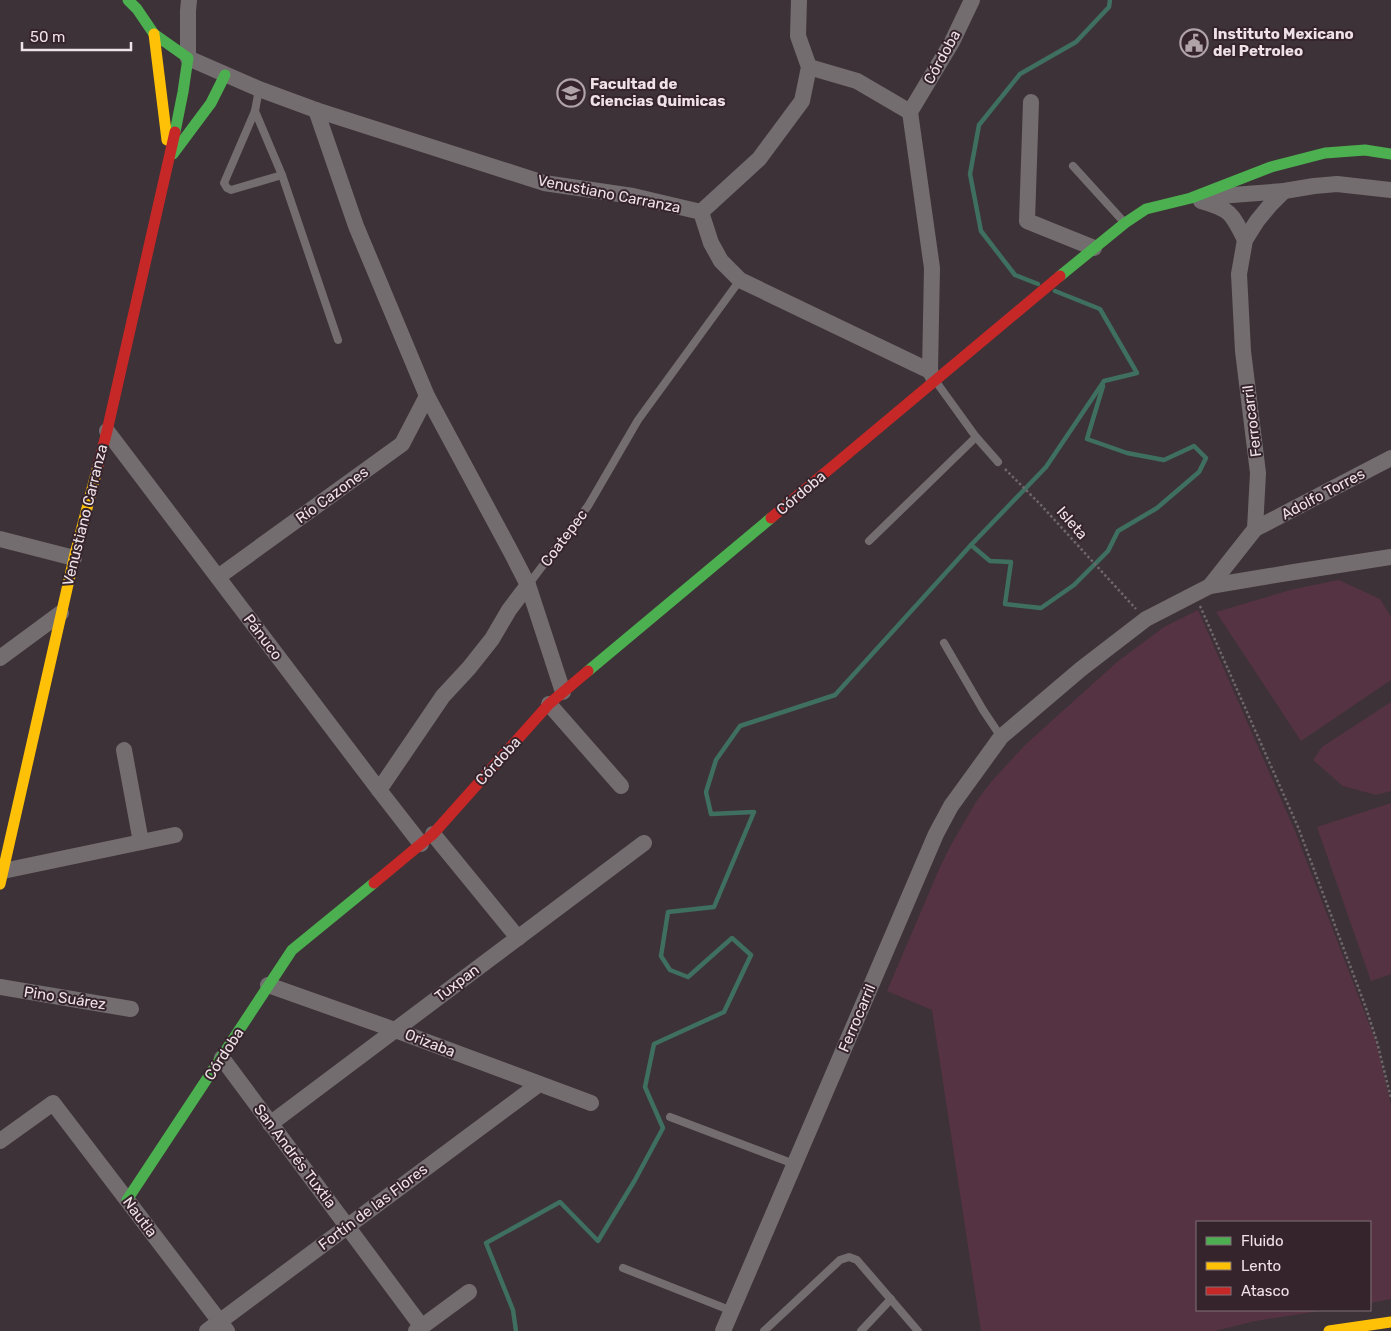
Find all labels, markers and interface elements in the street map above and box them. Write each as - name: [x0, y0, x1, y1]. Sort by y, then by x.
- scale bar: [22, 20, 131, 52]
- place label: Instituto Mexicano del Petroleo: [1213, 25, 1354, 60]
- street label: Córdoba: [920, 27, 964, 87]
- text: 50 m: [30, 28, 65, 46]
- public building icon: Instituto Mexicano del Petroleo: [1179, 28, 1209, 58]
- place label: Facultad de Ciencias Quimicas: [590, 75, 725, 110]
- school or university icon: Facultad de Ciencias Quimicas: [556, 78, 586, 108]
- street label: Venustiano Carranza: [536, 171, 682, 217]
- street label: Ferrocarril: [1239, 384, 1265, 458]
- street label: Venustiano Carranza: [59, 442, 111, 588]
- street label: Río Cazones: [292, 462, 372, 527]
- street label: Adolfo Torres: [1278, 464, 1368, 524]
- street label: Córdoba: [773, 467, 829, 519]
- street label: Isleta: [1053, 503, 1091, 543]
- street label: Coatepec: [537, 506, 591, 570]
- street label: Pánuco: [240, 611, 286, 663]
- street label: Córdoba: [472, 733, 524, 789]
- street label: Tuxpan: [431, 960, 483, 1006]
- street label: Ferrocarril: [835, 981, 879, 1055]
- street label: Pino Suárez: [23, 983, 108, 1013]
- street label: Córdoba: [200, 1024, 248, 1084]
- street label: Orizaba: [402, 1025, 458, 1061]
- street label: San Andrés Tuxtla: [250, 1101, 340, 1211]
- street label: Fortín de las Flores: [315, 1160, 431, 1254]
- street label: Nautla: [119, 1193, 161, 1241]
- legend: [1196, 1221, 1371, 1311]
- text: Fluido: [1241, 1232, 1284, 1250]
- text: Lento: [1241, 1257, 1281, 1275]
- text: Atasco: [1241, 1282, 1289, 1300]

